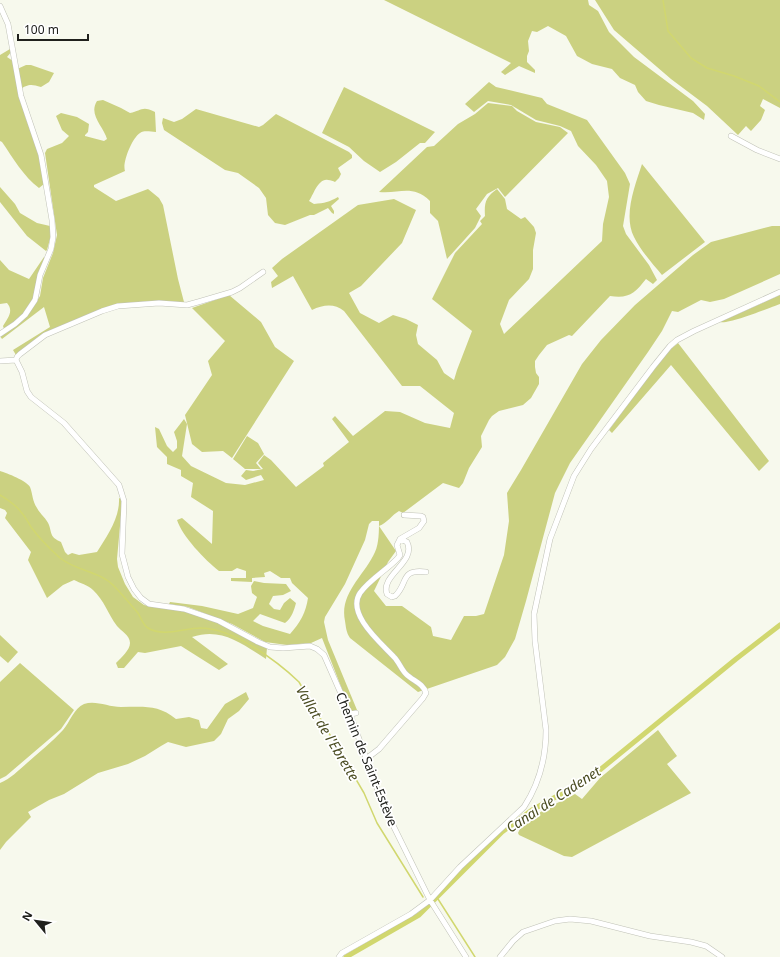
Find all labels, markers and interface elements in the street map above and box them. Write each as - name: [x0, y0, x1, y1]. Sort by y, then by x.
- scale bar: [18, 16, 88, 42]
- text: 100 m: [24, 21, 59, 38]
- water label: Vallat de l'Ebrette: [292, 682, 364, 784]
- street label: Chemin de Saint-Estève: [332, 689, 402, 829]
- water label: Canal de Cadenet: [502, 761, 605, 837]
- north arrow: [16, 901, 56, 941]
- text: N: [18, 908, 36, 923]

